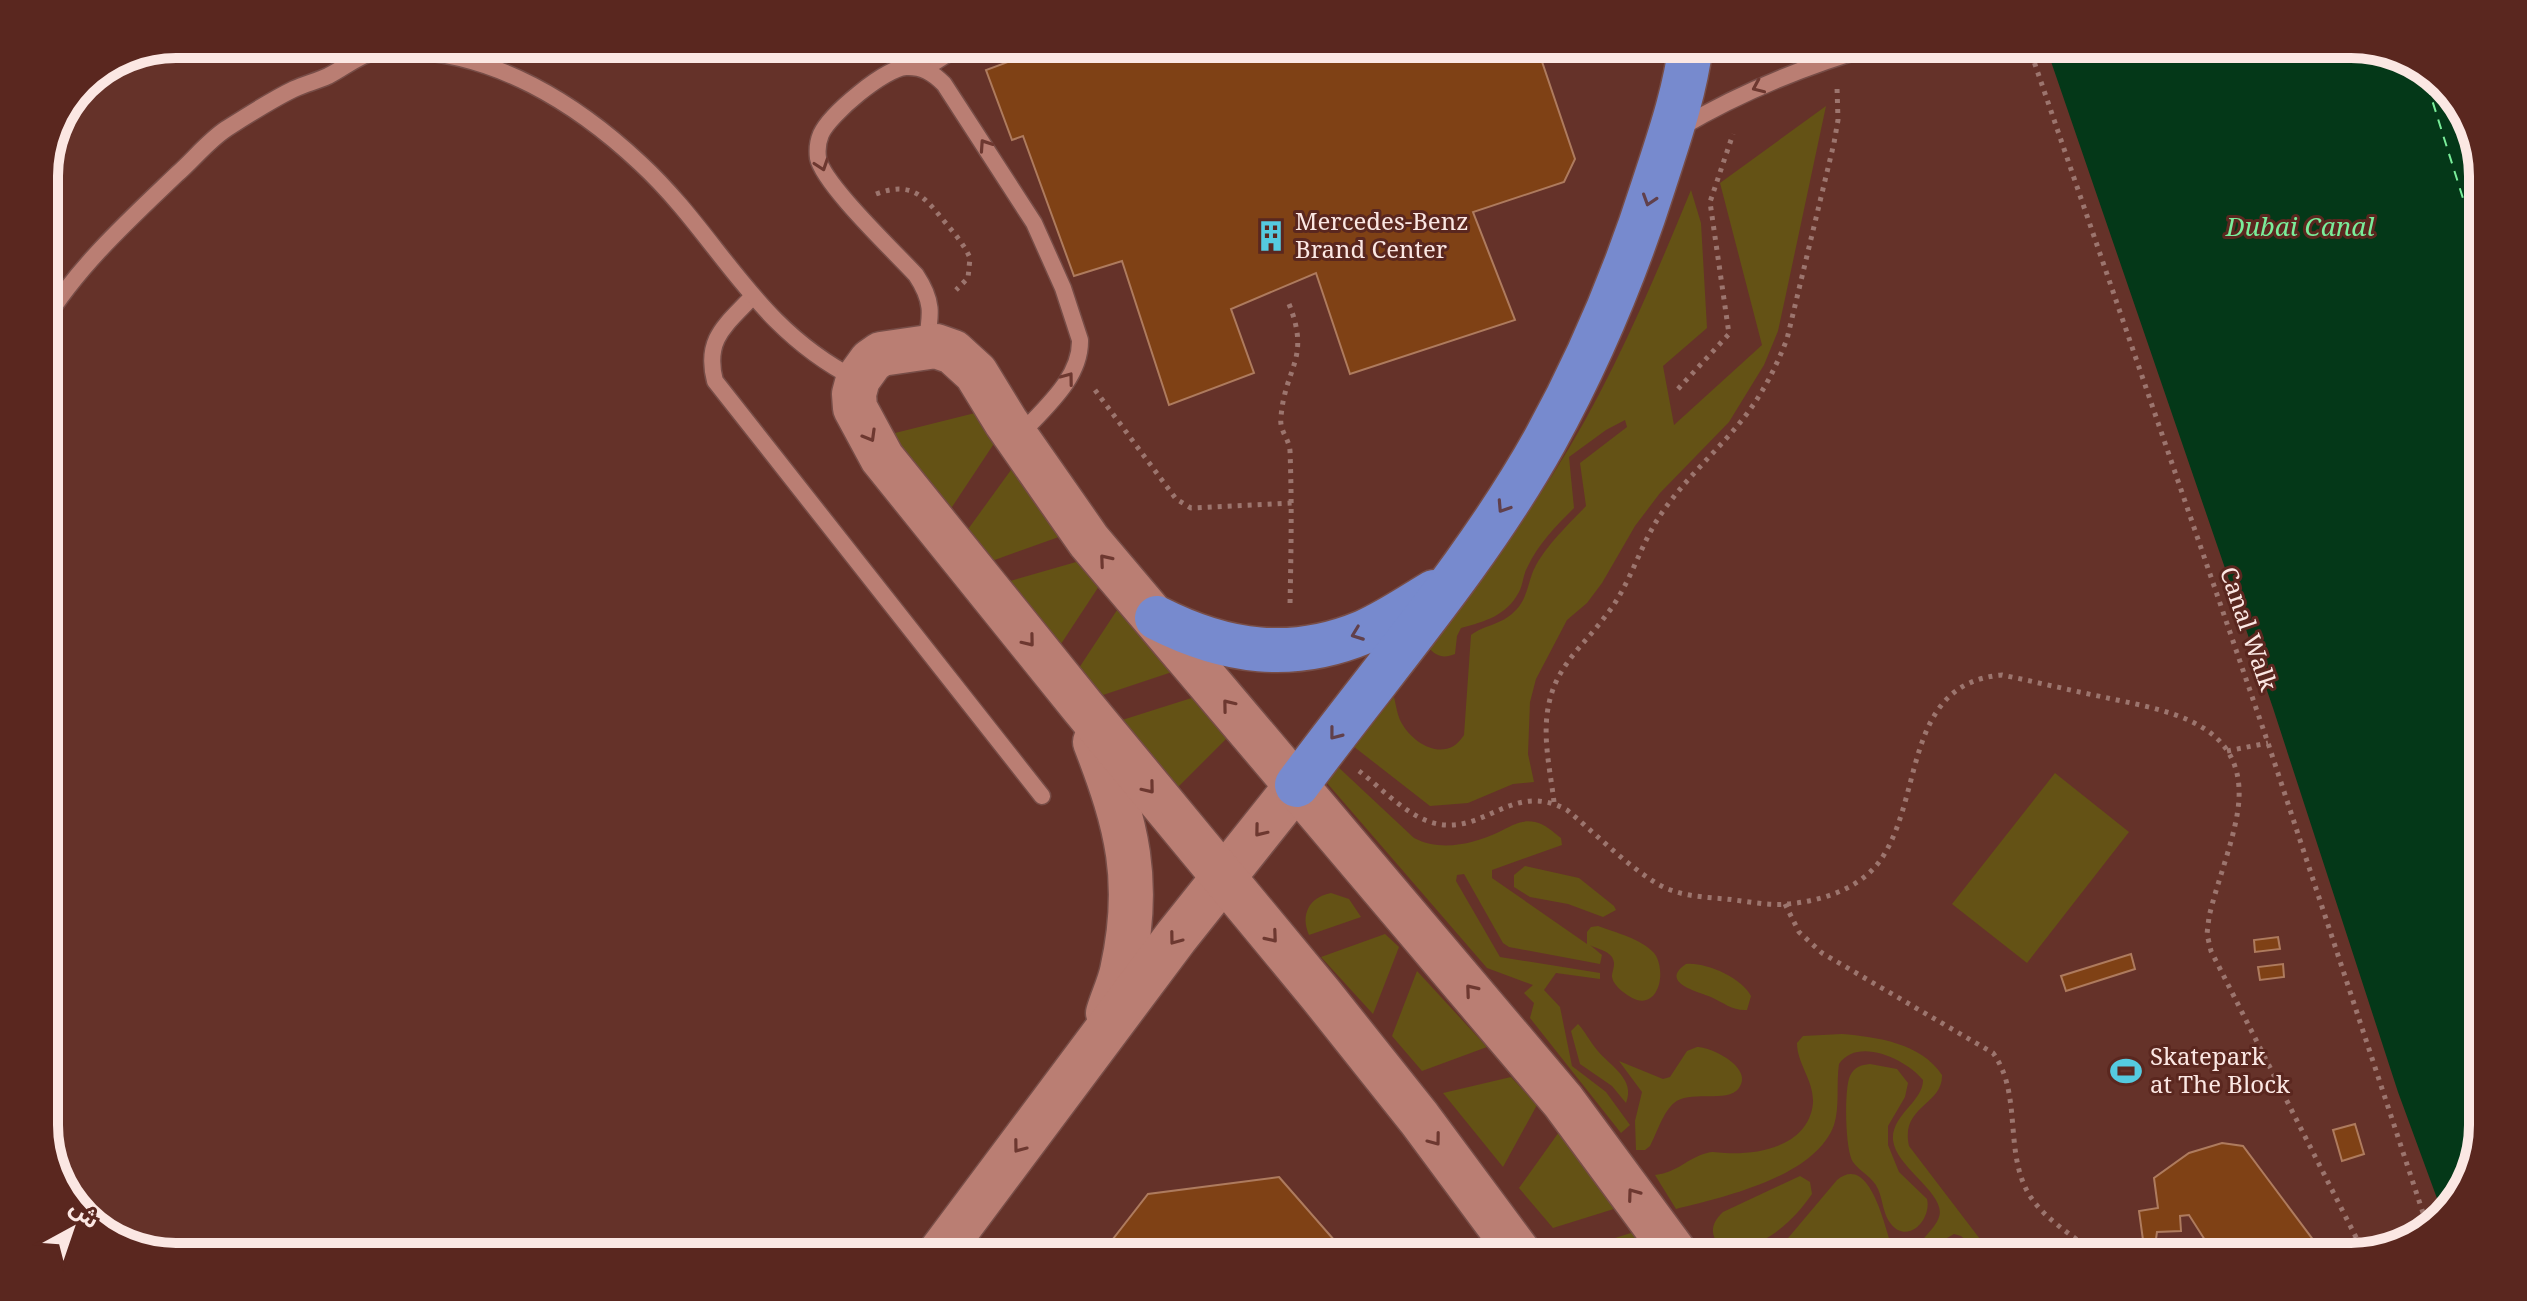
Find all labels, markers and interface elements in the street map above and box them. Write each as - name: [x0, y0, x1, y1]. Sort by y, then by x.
- one-way arrow: [1752, 77, 1766, 93]
- one-way arrow: [980, 140, 995, 154]
- one-way arrow: [813, 157, 829, 171]
- one-way arrow: [1643, 193, 1659, 207]
- place label: Mercedes-Benz Brand Center: [1295, 204, 1468, 265]
- water label: Dubai Canal: [2225, 208, 2374, 244]
- building icon: Mercedes-Benz Brand Center: [1254, 219, 1288, 253]
- one-way arrow: [1058, 372, 1072, 387]
- one-way arrow: [860, 427, 876, 441]
- one-way arrow: [1498, 498, 1513, 512]
- one-way arrow: [1100, 554, 1115, 569]
- street label: Canal Walk: [2213, 562, 2286, 696]
- one-way arrow: [1351, 624, 1365, 640]
- one-way arrow: [1019, 632, 1034, 646]
- one-way arrow: [1223, 699, 1238, 714]
- one-way arrow: [1331, 725, 1345, 740]
- one-way arrow: [1139, 779, 1154, 793]
- one-way arrow: [1255, 822, 1270, 836]
- one-way arrow: [1262, 928, 1277, 942]
- one-way arrow: [1170, 930, 1184, 945]
- one-way arrow: [1466, 985, 1481, 1000]
- place label: Skatepark at The Block: [2150, 1039, 2291, 1100]
- sports icon: Skatepark at The Block: [2109, 1054, 2143, 1088]
- one-way arrow: [1426, 1131, 1440, 1145]
- one-way arrow: [1014, 1138, 1029, 1153]
- one-way arrow: [1628, 1188, 1643, 1202]
- north arrow: [32, 1189, 112, 1269]
- text: ش: [64, 1192, 107, 1234]

